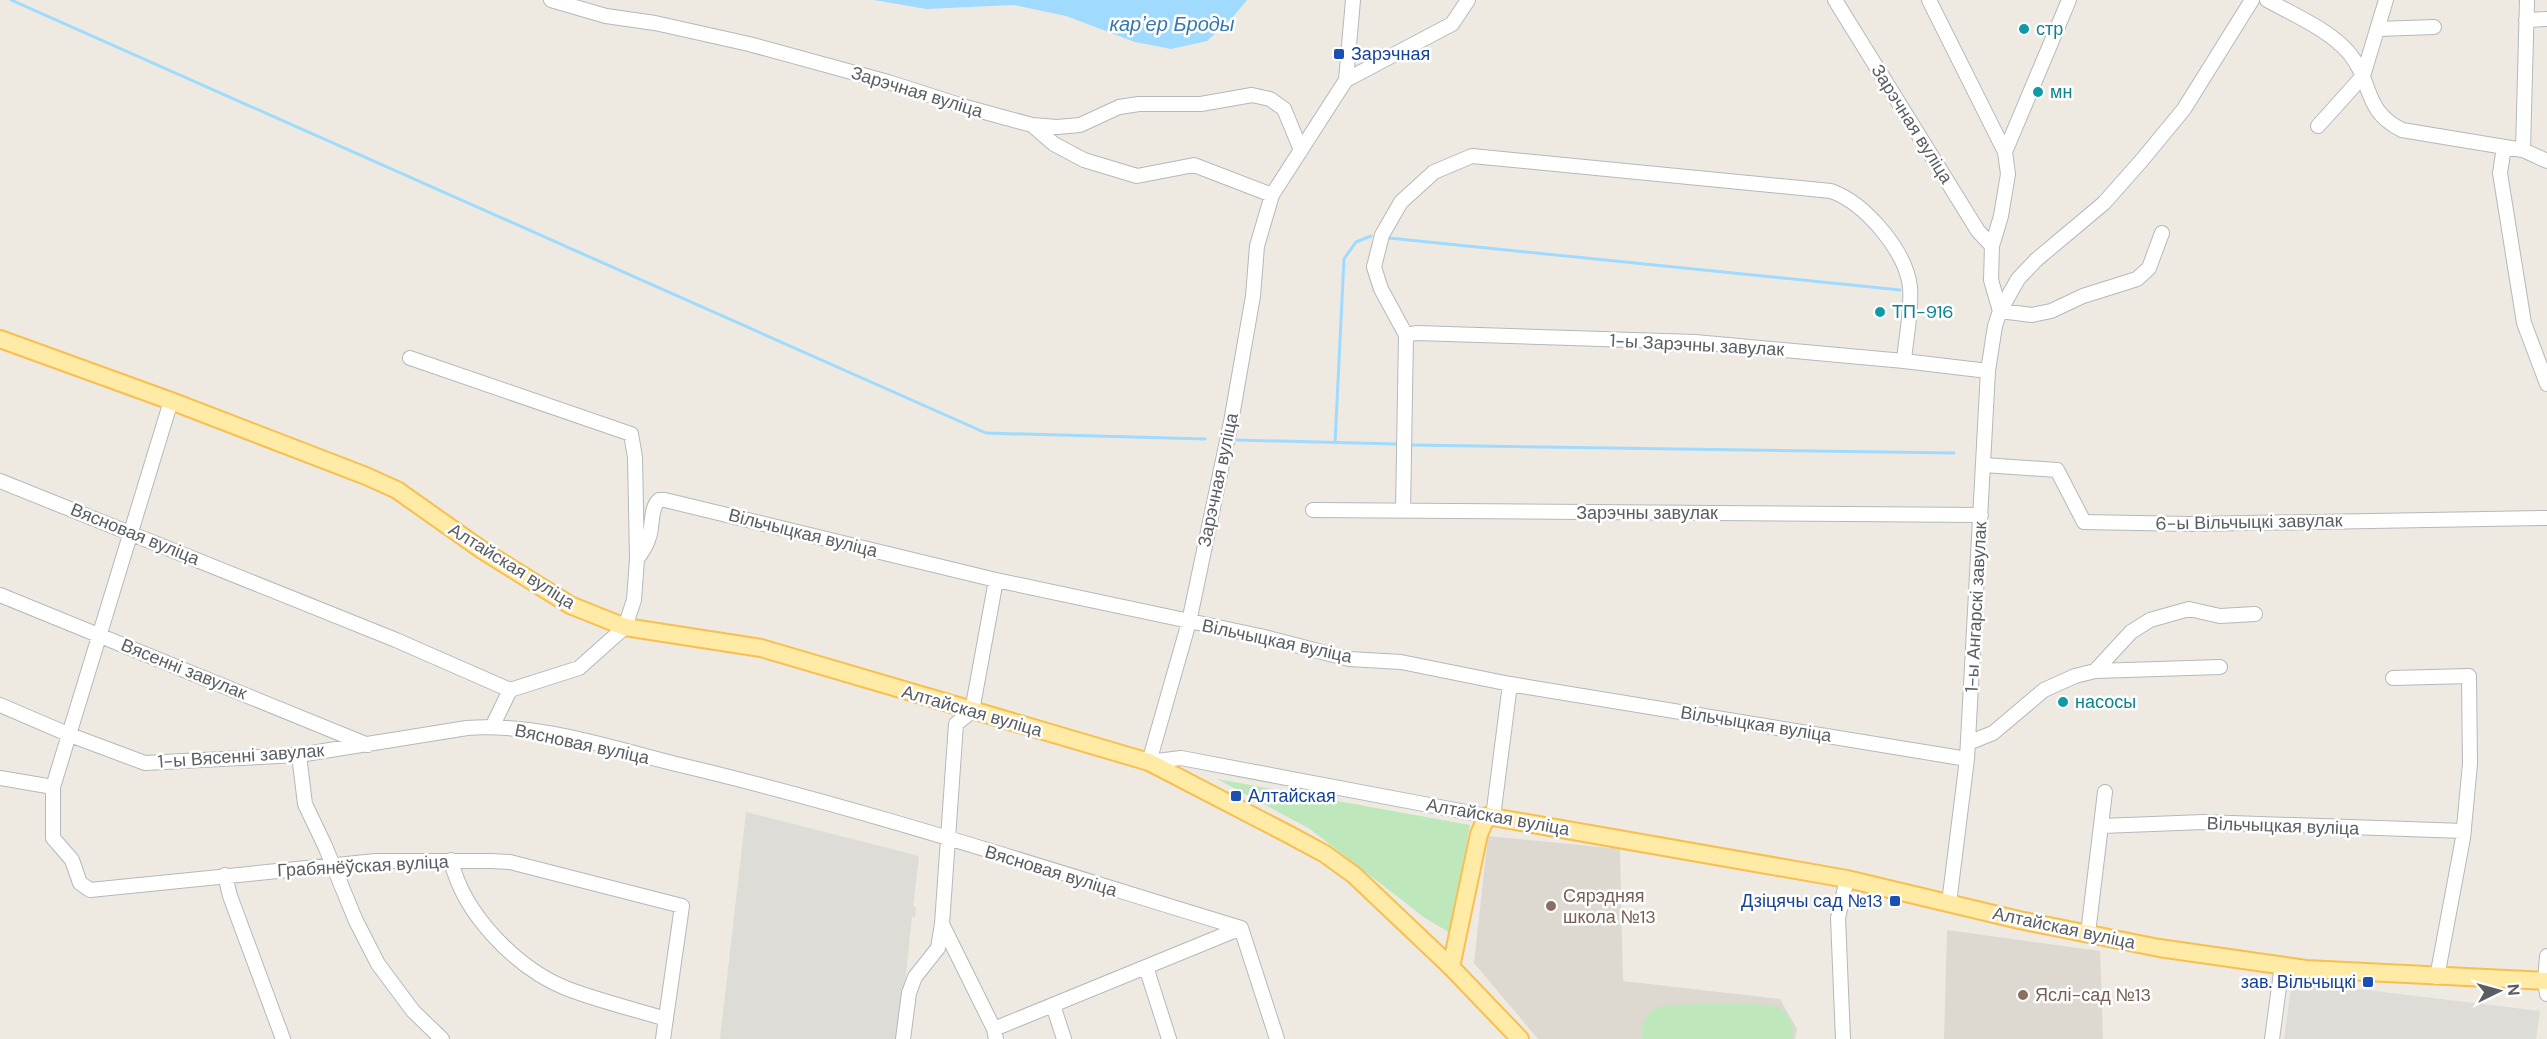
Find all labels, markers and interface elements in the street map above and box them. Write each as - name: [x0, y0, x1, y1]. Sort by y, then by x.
- water label: карʼер Броды: [1109, 11, 1235, 37]
- place label: стр: [2036, 17, 2063, 41]
- marker: стр: [2017, 22, 2031, 36]
- place label: Зарэчная: [1351, 42, 1430, 66]
- marker: Зарэчная: [1332, 47, 1346, 61]
- street label: Зарэчная вуліца: [1866, 60, 1959, 189]
- street label: Зарэчная вуліца: [848, 61, 987, 124]
- place label: мн: [2050, 80, 2072, 104]
- marker: мн: [2031, 85, 2045, 99]
- place label: ТП-916: [1892, 300, 1954, 324]
- marker: ТП-916: [1873, 305, 1887, 319]
- street label: 1-ы Зарэчны завулак: [1609, 328, 1785, 362]
- street label: Зарэчная вуліца: [1192, 410, 1244, 549]
- street label: Вясновая вуліца: [67, 497, 204, 571]
- street label: Зарэчны завулак: [1576, 501, 1718, 525]
- street label: Вільчыцкая вуліца: [726, 503, 881, 563]
- street label: 6-ы Вільчыцкі завулак: [2155, 508, 2343, 536]
- street label: Алтайская вуліца: [444, 517, 581, 615]
- street label: 1-ы Ангарскі завулак: [1960, 521, 1992, 693]
- street label: Вільчыцкая вуліца: [1200, 613, 1355, 669]
- street label: Вясенні завулак: [118, 633, 251, 705]
- street label: Алтайская вуліца: [899, 679, 1046, 743]
- place label: насосы: [2075, 690, 2136, 714]
- marker: насосы: [2056, 695, 2070, 709]
- street label: Вільчыцкая вуліца: [1679, 700, 1834, 748]
- street label: Вясновая вуліца: [512, 718, 652, 770]
- street label: 1-ы Вясенні завулак: [157, 738, 325, 774]
- place label: Алтайская: [1248, 784, 1336, 808]
- marker: Алтайская: [1229, 789, 1243, 803]
- street label: Алтайская вуліца: [1425, 793, 1572, 842]
- street label: Вільчыцкая вуліца: [2206, 811, 2361, 841]
- street label: Вясновая вуліца: [982, 839, 1121, 903]
- street label: Грабянёўская вуліца: [277, 849, 450, 882]
- place label: Сярэдняя школа №13: [1563, 884, 1656, 929]
- place label: Дзіцячы сад №13: [1741, 889, 1883, 913]
- marker: Дзіцячы сад №13: [1888, 894, 1902, 908]
- marker: Сярэдняя школа №13: [1544, 899, 1558, 913]
- street label: Алтайская вуліца: [1991, 901, 2138, 955]
- north arrow: [2469, 961, 2529, 1021]
- place label: зав. Вільчыцкі: [2241, 970, 2356, 994]
- marker: зав. Вільчыцкі: [2361, 975, 2375, 989]
- place label: Яслі-сад №13: [2035, 983, 2151, 1007]
- text: N: [2502, 983, 2524, 996]
- marker: Яслі-сад №13: [2016, 988, 2030, 1002]

